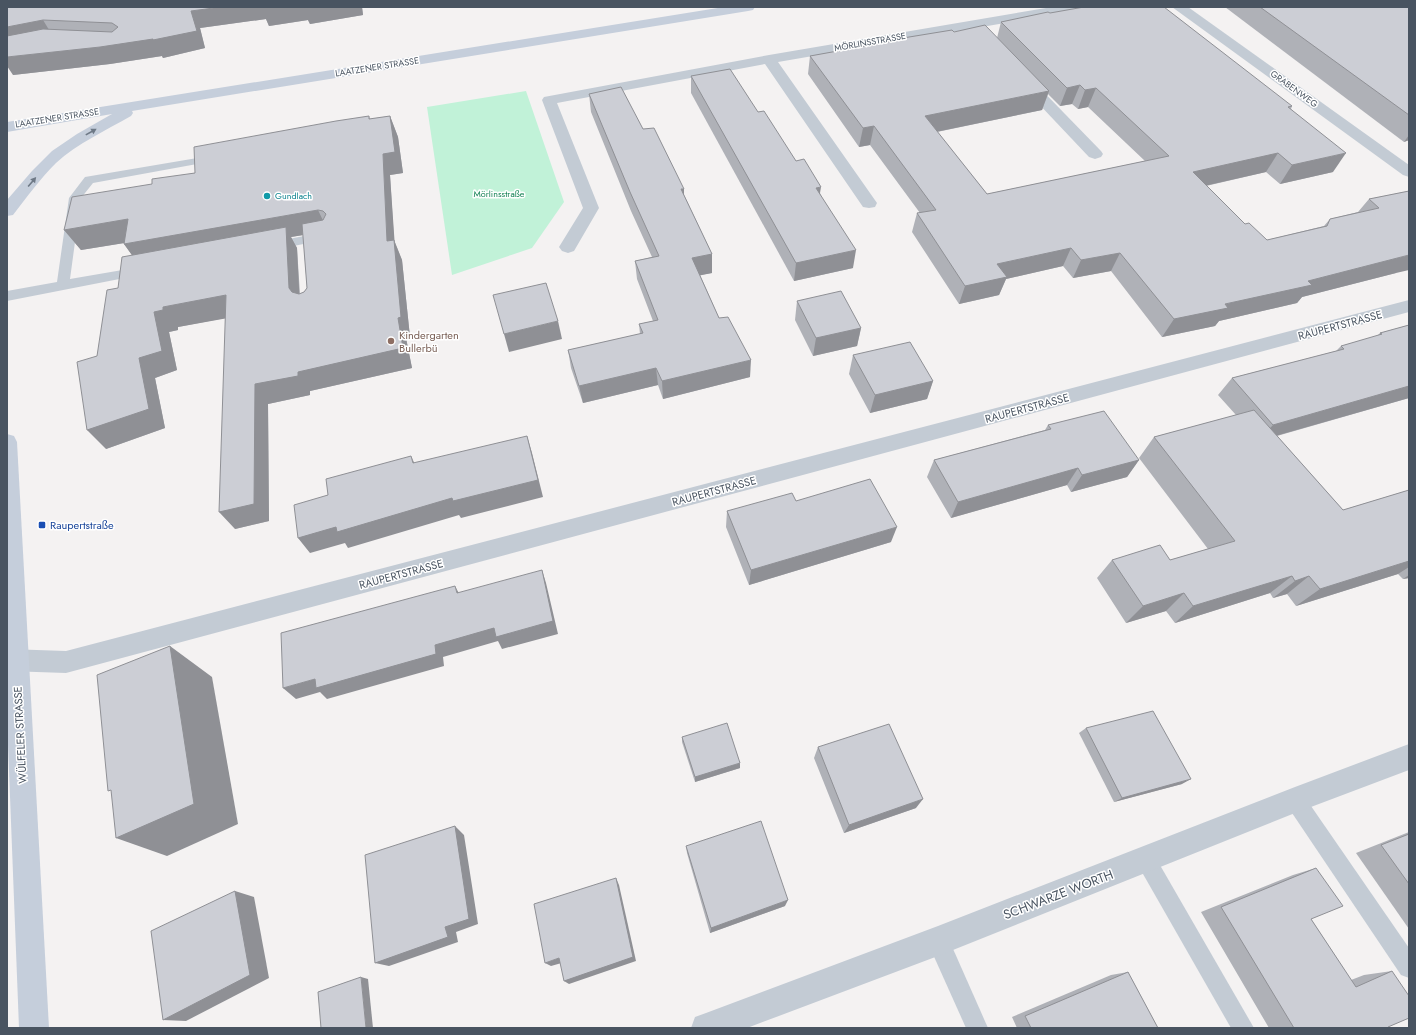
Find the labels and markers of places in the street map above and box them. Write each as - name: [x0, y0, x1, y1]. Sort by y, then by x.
- place label: Gundlach: [275, 189, 312, 202]
- marker: Gundlach: [262, 191, 272, 201]
- place label: Kindergarten Bullerbü: [399, 327, 459, 356]
- marker: Kindergarten Bullerbü: [386, 336, 396, 346]
- place label: Raupertstraße: [50, 517, 114, 533]
- marker: Raupertstraße: [37, 520, 47, 530]

